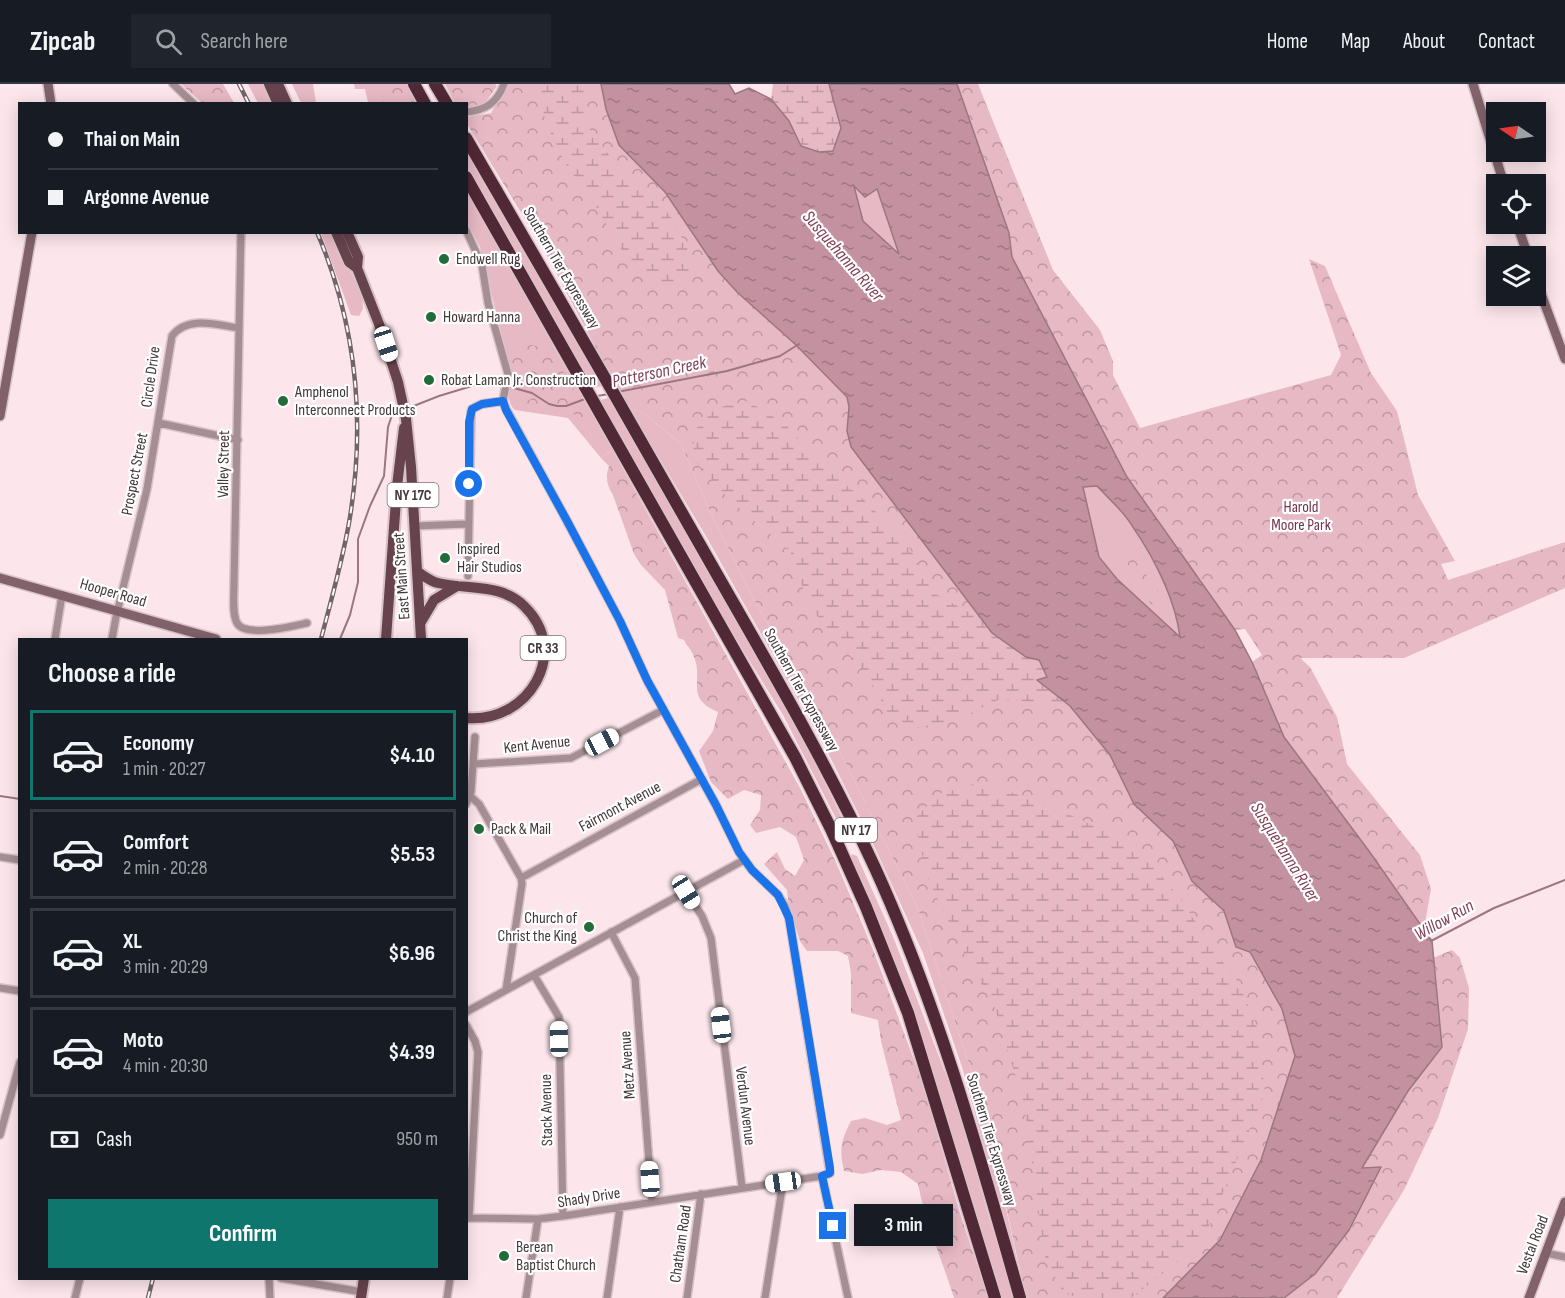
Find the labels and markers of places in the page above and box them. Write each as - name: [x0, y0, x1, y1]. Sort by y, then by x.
- place label: Endwell Rug: [456, 250, 520, 269]
- marker: Endwell Rug: [437, 252, 451, 266]
- place label: Howard Hanna: [443, 308, 520, 327]
- marker: Howard Hanna: [424, 310, 438, 324]
- place label: Robat Laman Jr. Construction: [441, 371, 596, 390]
- marker: Robat Laman Jr. Construction: [422, 373, 436, 387]
- place label: Amphenol Interconnect Products: [294, 383, 416, 420]
- marker: Amphenol Interconnect Products: [276, 394, 290, 408]
- place label: Inspired Hair Studios: [457, 540, 522, 577]
- marker: Inspired Hair Studios: [438, 551, 452, 565]
- place label: Pack & Mail: [491, 820, 551, 839]
- marker: Pack & Mail: [472, 822, 486, 836]
- place label: Church of Christ the King: [498, 909, 577, 946]
- marker: Church of Christ the King: [582, 920, 596, 934]
- place label: Berean Baptist Church: [516, 1238, 596, 1275]
- marker: Berean Baptist Church: [497, 1249, 511, 1263]

